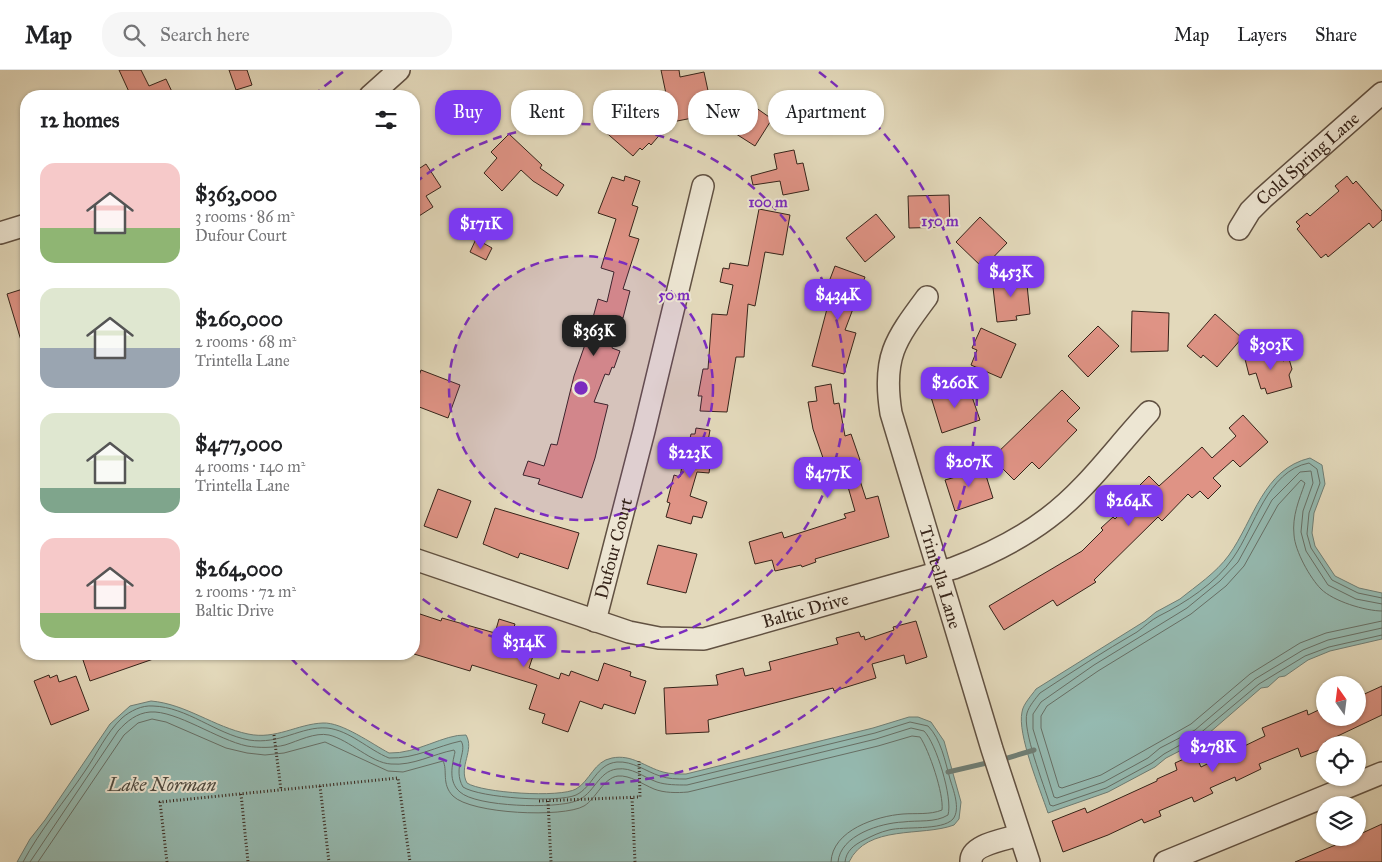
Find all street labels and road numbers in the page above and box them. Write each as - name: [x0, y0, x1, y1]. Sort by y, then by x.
- street label: Cold Spring Lane: [1251, 107, 1364, 210]
- street label: Dufour Court: [590, 495, 637, 601]
- street label: Trintella Lane: [914, 523, 966, 631]
- street label: Baltic Drive: [760, 588, 851, 633]

